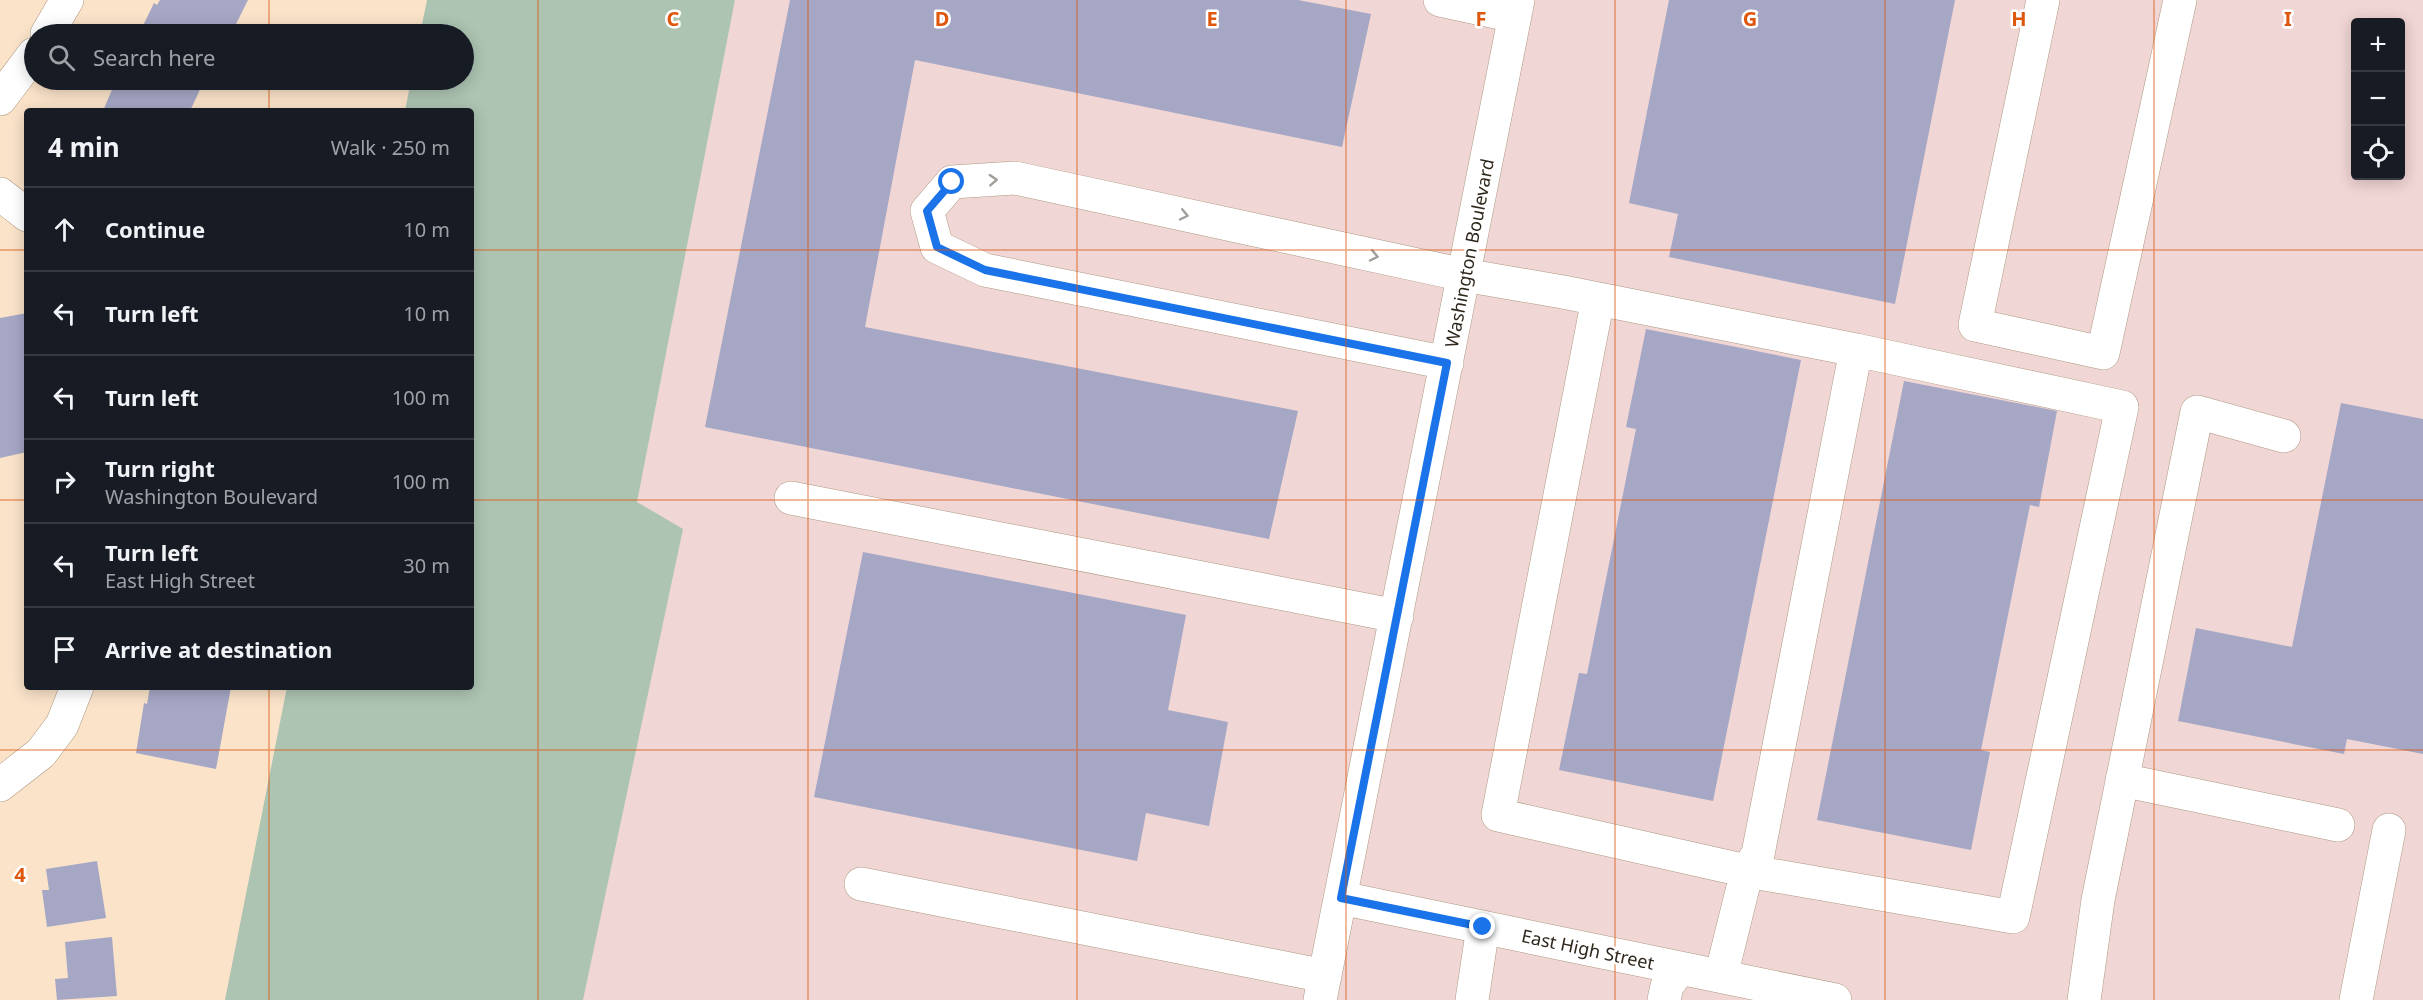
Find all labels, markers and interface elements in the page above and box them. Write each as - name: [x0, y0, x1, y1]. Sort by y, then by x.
- text: C: [667, 5, 680, 32]
- text: D: [935, 5, 949, 32]
- text: E: [1206, 5, 1218, 32]
- text: F: [1476, 5, 1486, 32]
- text: G: [1743, 5, 1757, 32]
- text: H: [2011, 5, 2027, 32]
- text: I: [2284, 5, 2292, 32]
- map controls: [2351, 18, 2405, 180]
- button: +: [2351, 18, 2405, 72]
- search box: [24, 24, 474, 90]
- icon: search: [45, 41, 78, 74]
- text: Search here: [93, 42, 215, 72]
- button: −: [2351, 72, 2405, 126]
- button: locate: [2351, 126, 2405, 180]
- text: 4 min: [48, 129, 120, 165]
- text: Walk · 250 m: [331, 134, 450, 161]
- street label: Washington Boulevard: [1439, 157, 1499, 349]
- route start: [938, 168, 964, 194]
- one-way arrow: [988, 173, 997, 186]
- one-way arrow: [1178, 207, 1188, 220]
- icon: ahead: [48, 213, 81, 246]
- text: Continue: [105, 214, 205, 244]
- text: 10 m: [403, 216, 450, 243]
- one-way arrow: [1369, 249, 1379, 262]
- icon: left: [48, 297, 81, 330]
- text: Turn left: [105, 298, 199, 328]
- text: 10 m: [403, 300, 450, 327]
- icon: left: [48, 381, 81, 414]
- text: Turn left: [105, 382, 199, 412]
- text: 100 m: [392, 384, 450, 411]
- text: Turn right: [105, 453, 215, 483]
- icon: right: [48, 465, 81, 498]
- text: 100 m: [392, 468, 450, 495]
- text: Washington Boulevard: [105, 483, 318, 510]
- text: Turn left: [105, 537, 199, 567]
- icon: left: [48, 549, 81, 582]
- text: 30 m: [403, 552, 450, 579]
- text: East High Street: [105, 567, 255, 594]
- icon: arrive: [48, 633, 81, 666]
- text: Arrive at destination: [105, 634, 332, 664]
- text: 4: [14, 861, 26, 888]
- route end: [1469, 913, 1495, 939]
- street label: East High Street: [1519, 923, 1657, 975]

